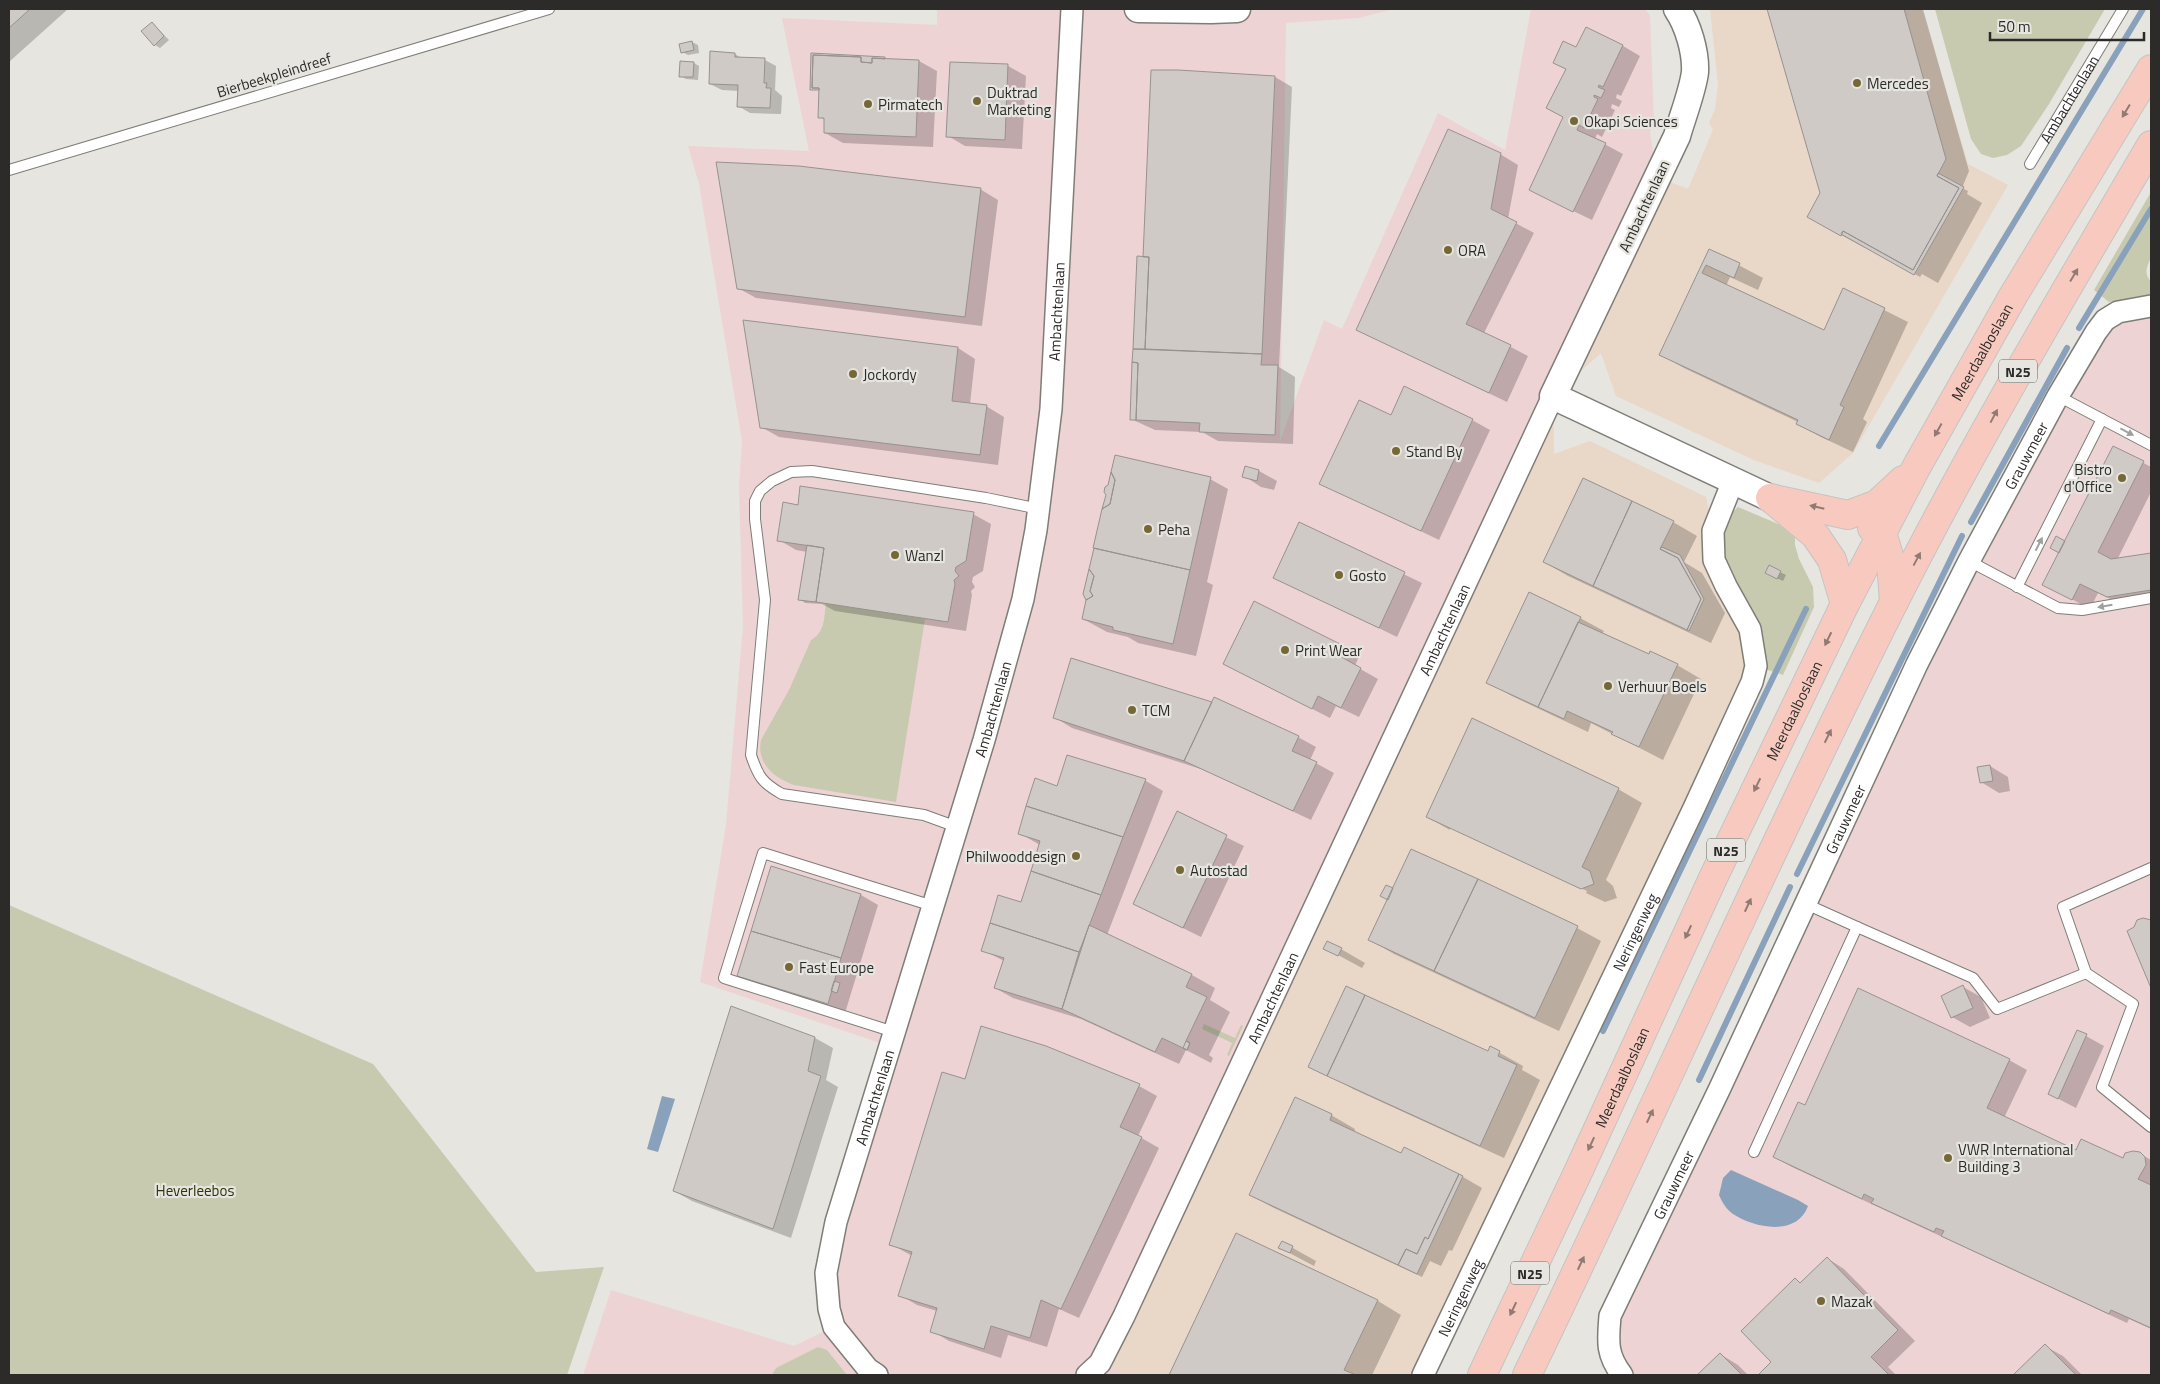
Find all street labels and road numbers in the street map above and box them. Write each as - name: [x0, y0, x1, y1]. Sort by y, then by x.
- street label: Bierbeekpleindreef: [214, 47, 334, 103]
- street label: Ambachtenlaan: [2034, 50, 2104, 147]
- street label: Ambachtenlaan: [1613, 156, 1675, 256]
- street label: Ambachtenlaan: [1042, 261, 1070, 361]
- street label: Meerdaalboslaan: [1945, 299, 2018, 405]
- road number: N25: [1999, 360, 2037, 382]
- street label: Grauwmeer: [1998, 417, 2054, 494]
- street label: Ambachtenlaan: [1413, 580, 1475, 679]
- street label: Meerdaalboslaan: [1760, 657, 1828, 764]
- street label: Ambachtenlaan: [968, 658, 1017, 760]
- street label: Grauwmeer: [1819, 780, 1871, 857]
- road number: N25: [1707, 838, 1745, 862]
- street label: Neringenweg: [1606, 889, 1663, 975]
- street label: Ambachtenlaan: [1241, 948, 1304, 1047]
- street label: Meerdaalboslaan: [1589, 1023, 1655, 1131]
- street label: Ambachtenlaan: [849, 1047, 900, 1148]
- street label: Grauwmeer: [1647, 1146, 1700, 1223]
- street label: Neringenweg: [1432, 1254, 1489, 1340]
- road number: N25: [1511, 1262, 1549, 1284]

